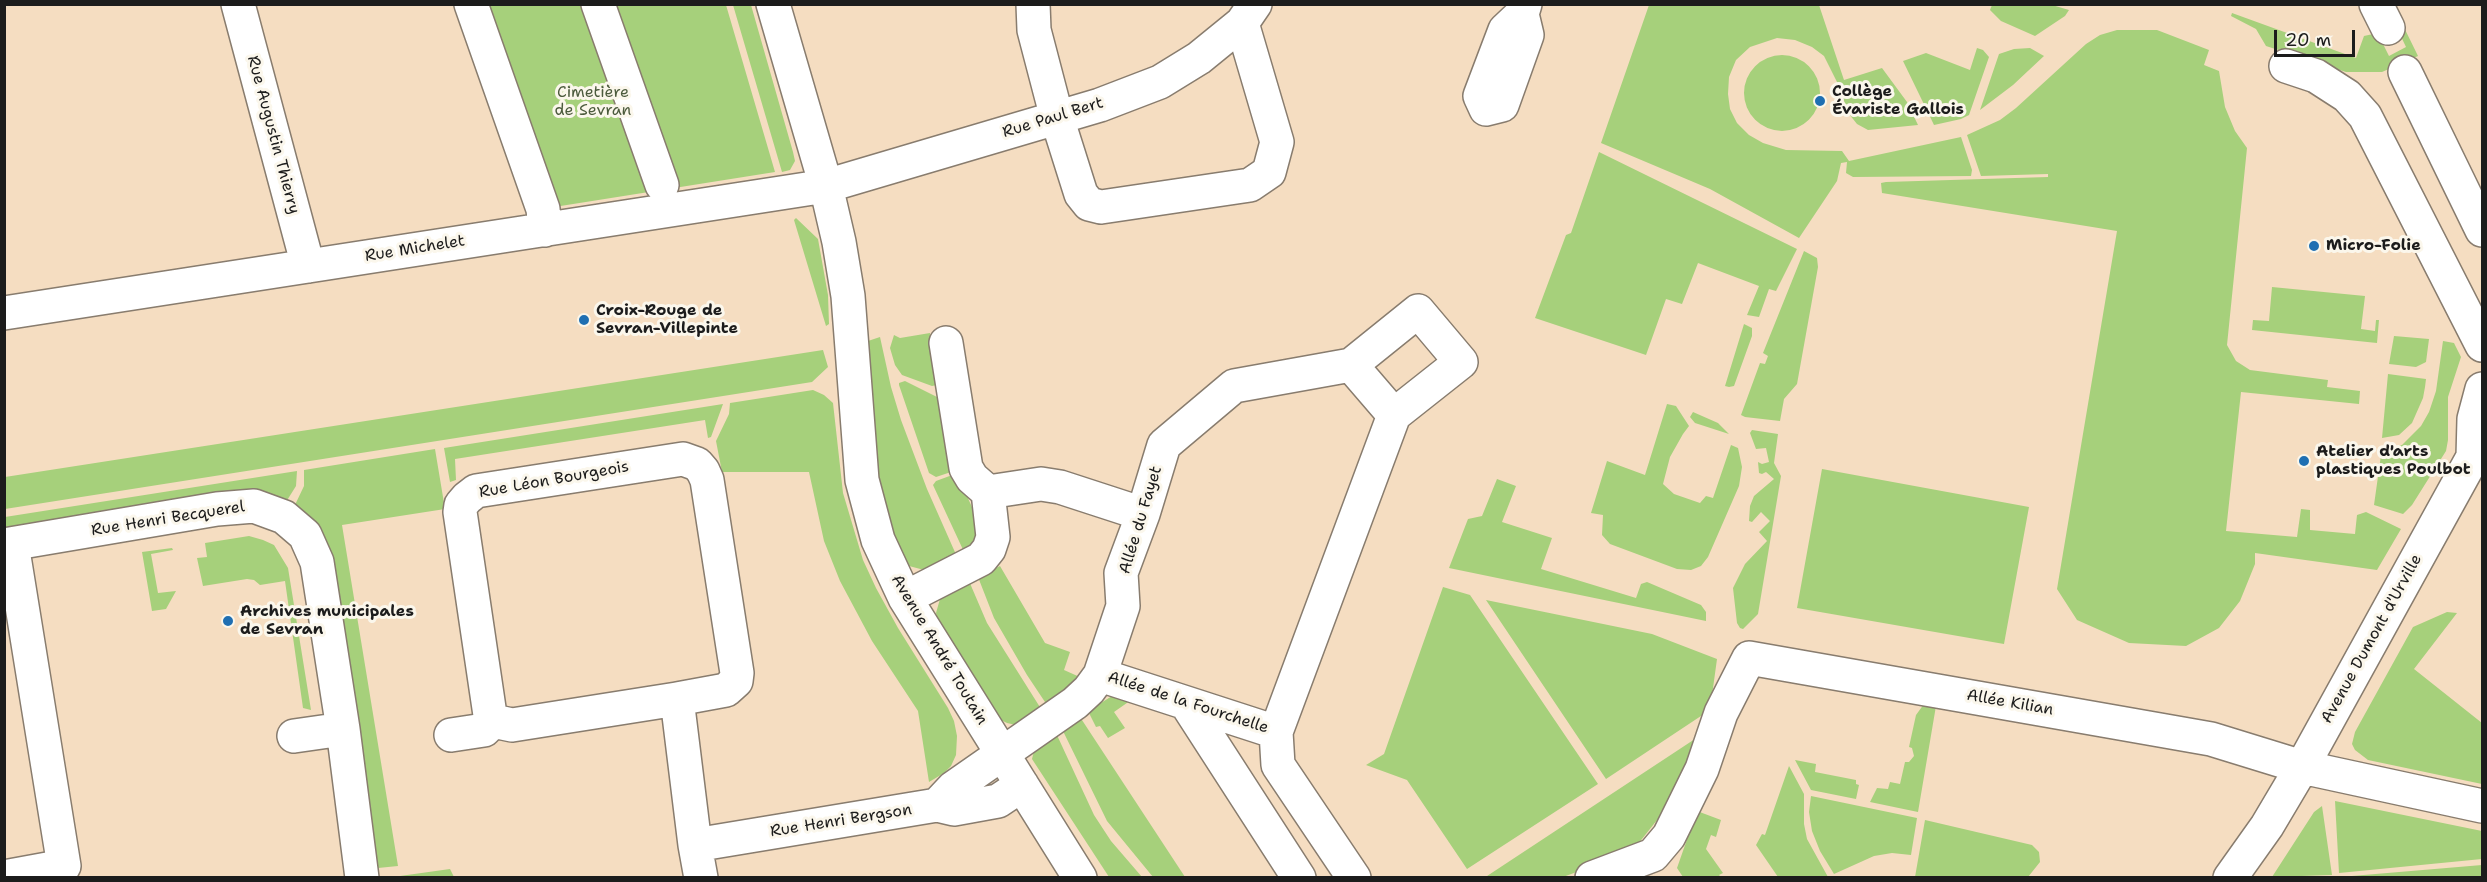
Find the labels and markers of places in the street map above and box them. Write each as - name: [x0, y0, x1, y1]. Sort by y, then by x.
- place label: Collège Évariste Gallois: [1832, 82, 1964, 120]
- marker: Collège Évariste Gallois: [1813, 94, 1827, 108]
- place label: Micro-Folie: [2326, 236, 2421, 256]
- marker: Micro-Folie: [2307, 239, 2321, 253]
- place label: Croix-Rouge de Sevran-Villepinte: [596, 301, 738, 339]
- marker: Croix-Rouge de Sevran-Villepinte: [577, 313, 591, 327]
- place label: Atelier d'arts plastiques Poulbot: [2316, 442, 2471, 480]
- marker: Atelier d'arts plastiques Poulbot: [2297, 454, 2311, 468]
- place label: Archives municipales de Sevran: [240, 602, 414, 640]
- marker: Archives municipales de Sevran: [221, 614, 235, 628]

